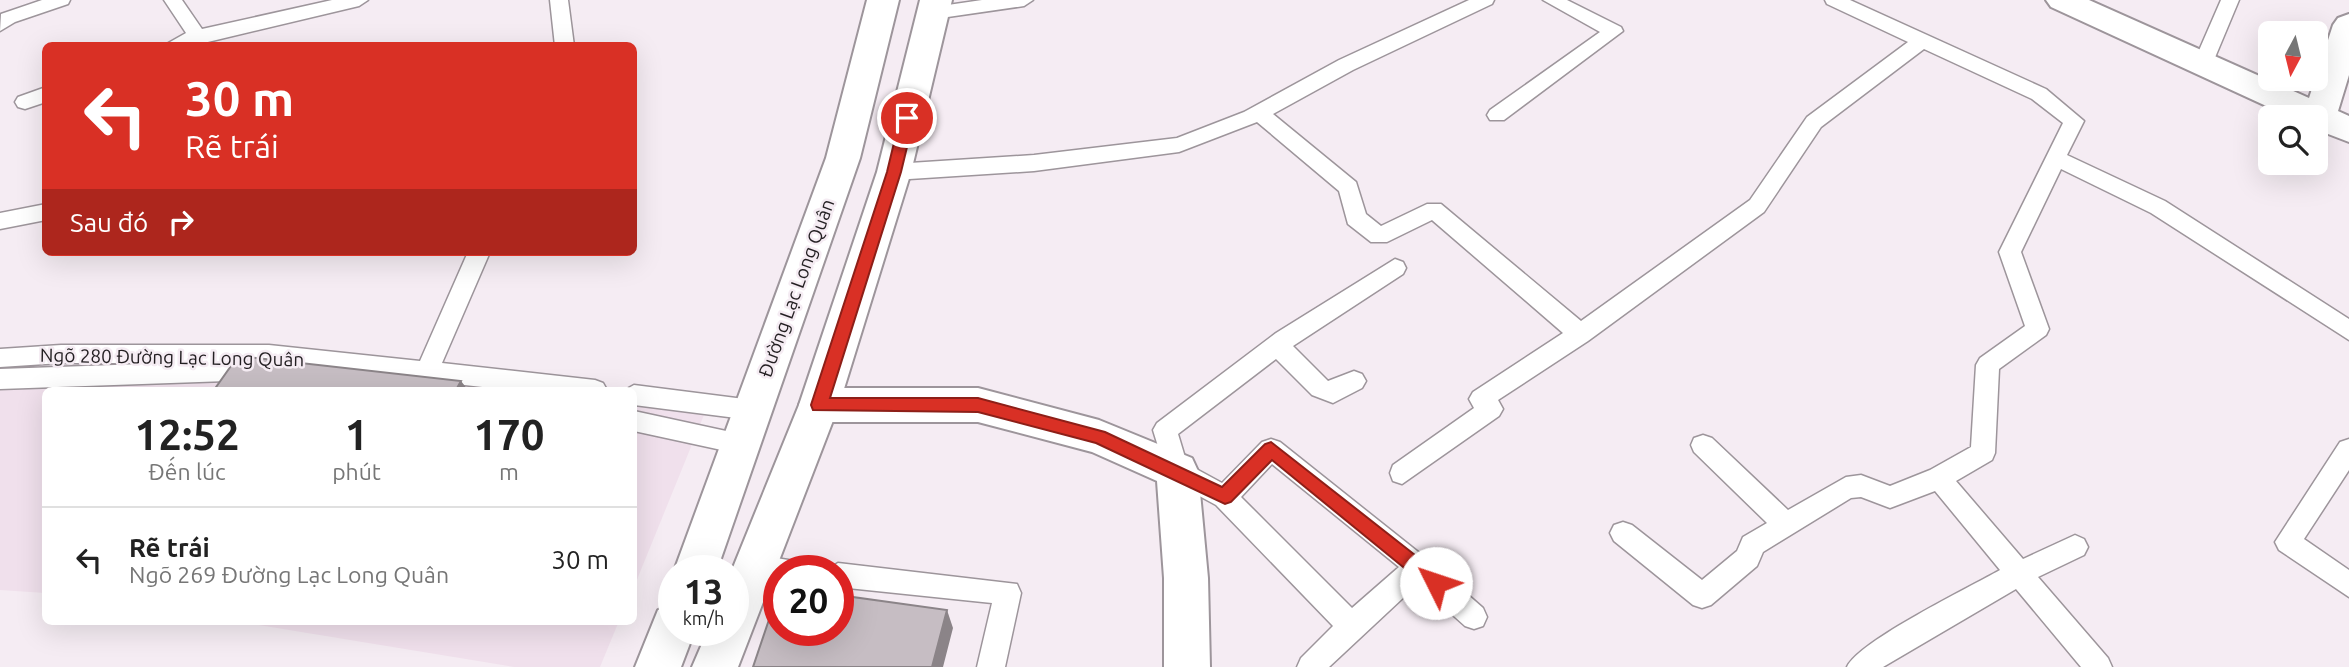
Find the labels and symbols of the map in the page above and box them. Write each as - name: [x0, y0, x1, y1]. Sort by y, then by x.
- north arrow: [2258, 21, 2328, 91]
- pin: [877, 88, 937, 148]
- street label: Đường Lạc Long Quân: [754, 196, 838, 380]
- street label: Ngõ 280 Đường Lạc Long Quân: [40, 344, 304, 370]
- position arrow: [1399, 546, 1473, 620]
- speed limit sign: 20: [763, 555, 854, 646]

